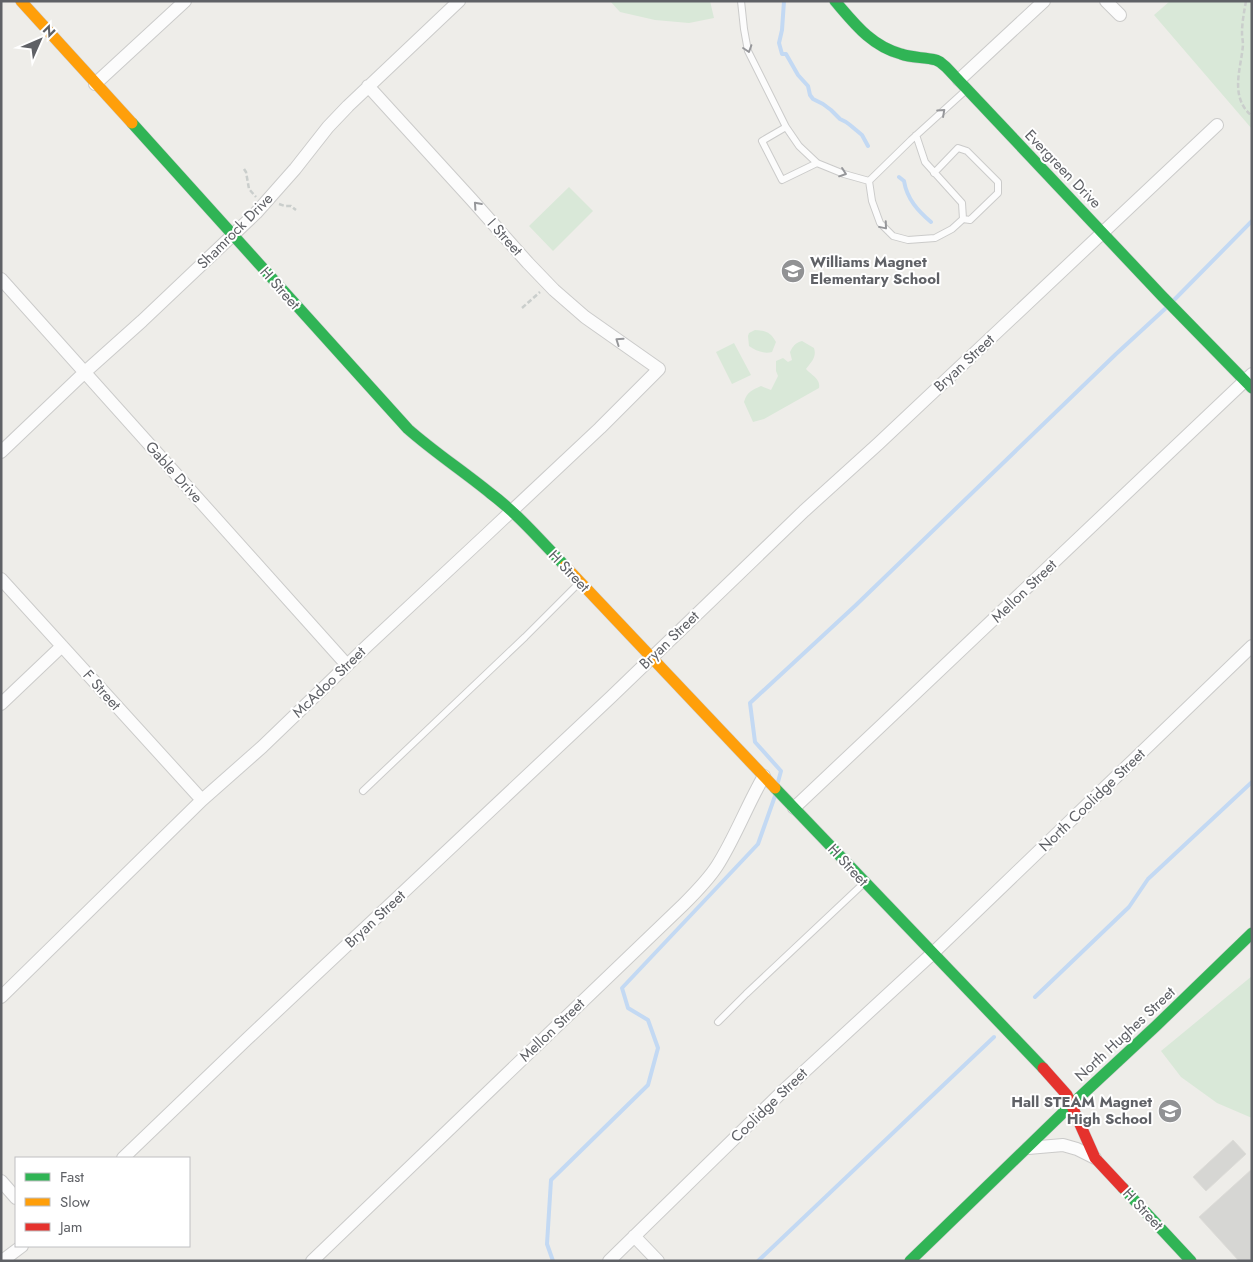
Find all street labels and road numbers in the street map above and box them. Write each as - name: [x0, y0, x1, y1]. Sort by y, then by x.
- street label: Evergreen Drive: [1020, 125, 1106, 213]
- street label: Shamrock Drive: [192, 188, 278, 274]
- street label: I Street: [482, 213, 528, 261]
- street label: H Street: [255, 262, 306, 315]
- street label: Bryan Street: [929, 329, 1000, 397]
- street label: Gable Drive: [140, 436, 208, 508]
- street label: H Street: [543, 545, 595, 597]
- street label: Mellon Street: [986, 554, 1062, 628]
- street label: Bryan Street: [634, 605, 704, 674]
- street label: McAdoo Street: [287, 641, 371, 723]
- street label: F Street: [78, 665, 126, 715]
- street label: North Coolidge Street: [1034, 743, 1150, 857]
- street label: H Street: [823, 839, 874, 891]
- street label: Bryan Street: [340, 885, 411, 953]
- street label: North Hughes Street: [1070, 981, 1180, 1086]
- street label: Mellon Street: [514, 993, 590, 1067]
- street label: Coolidge Street: [726, 1062, 813, 1147]
- street label: H Street: [1118, 1183, 1169, 1235]

